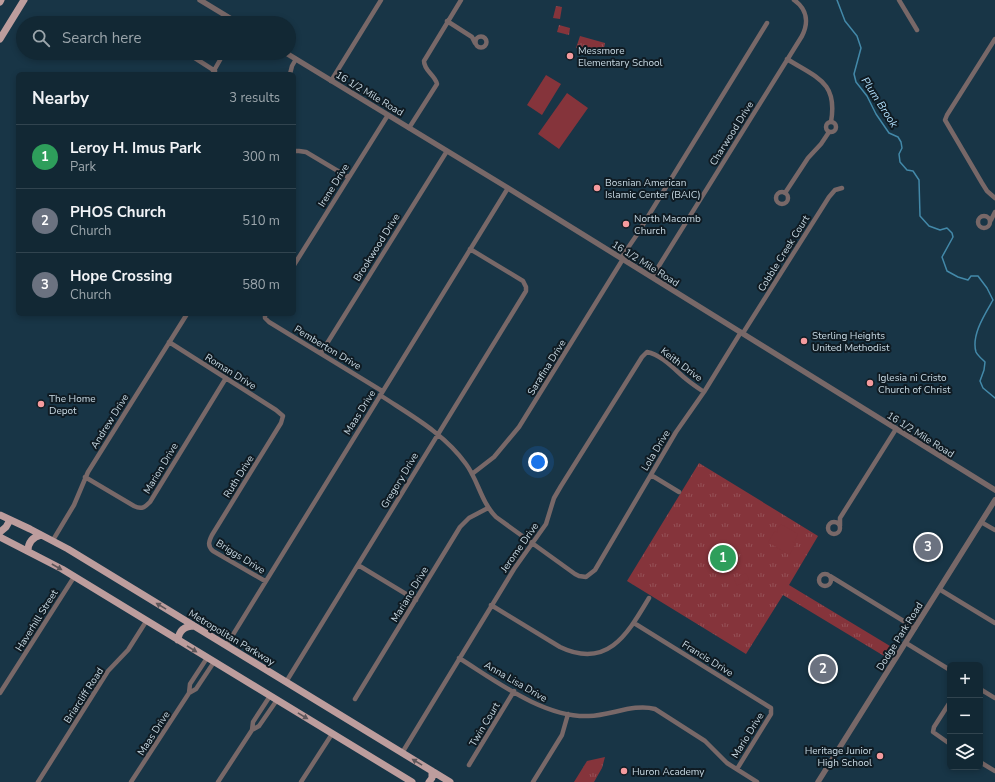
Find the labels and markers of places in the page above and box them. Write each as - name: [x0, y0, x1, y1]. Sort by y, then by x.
- place label: Messmore Elementary School: [578, 44, 663, 70]
- marker: Messmore Elementary School: [565, 51, 575, 61]
- place label: Bosnian American Islamic Center (BAIC): [605, 176, 701, 202]
- marker: Bosnian American Islamic Center (BAIC): [592, 183, 602, 193]
- place label: North Macomb Church: [634, 212, 701, 238]
- marker: North Macomb Church: [621, 219, 631, 229]
- place label: Sterling Heights United Methodist: [812, 329, 890, 355]
- marker: Sterling Heights United Methodist: [799, 336, 809, 346]
- place label: Iglesia ni Cristo Church of Christ: [878, 371, 951, 397]
- marker: Iglesia ni Cristo Church of Christ: [865, 378, 875, 388]
- place label: The Home Depot: [49, 392, 96, 418]
- marker: The Home Depot: [36, 399, 46, 409]
- pin: 3: [915, 532, 941, 562]
- pin: 1: [710, 543, 736, 573]
- pin: 2: [810, 654, 836, 684]
- place label: Heritage Junior High School: [805, 744, 872, 770]
- marker: Heritage Junior High School: [875, 751, 885, 761]
- place label: Huron Academy: [632, 765, 705, 779]
- marker: Huron Academy: [619, 766, 629, 776]

